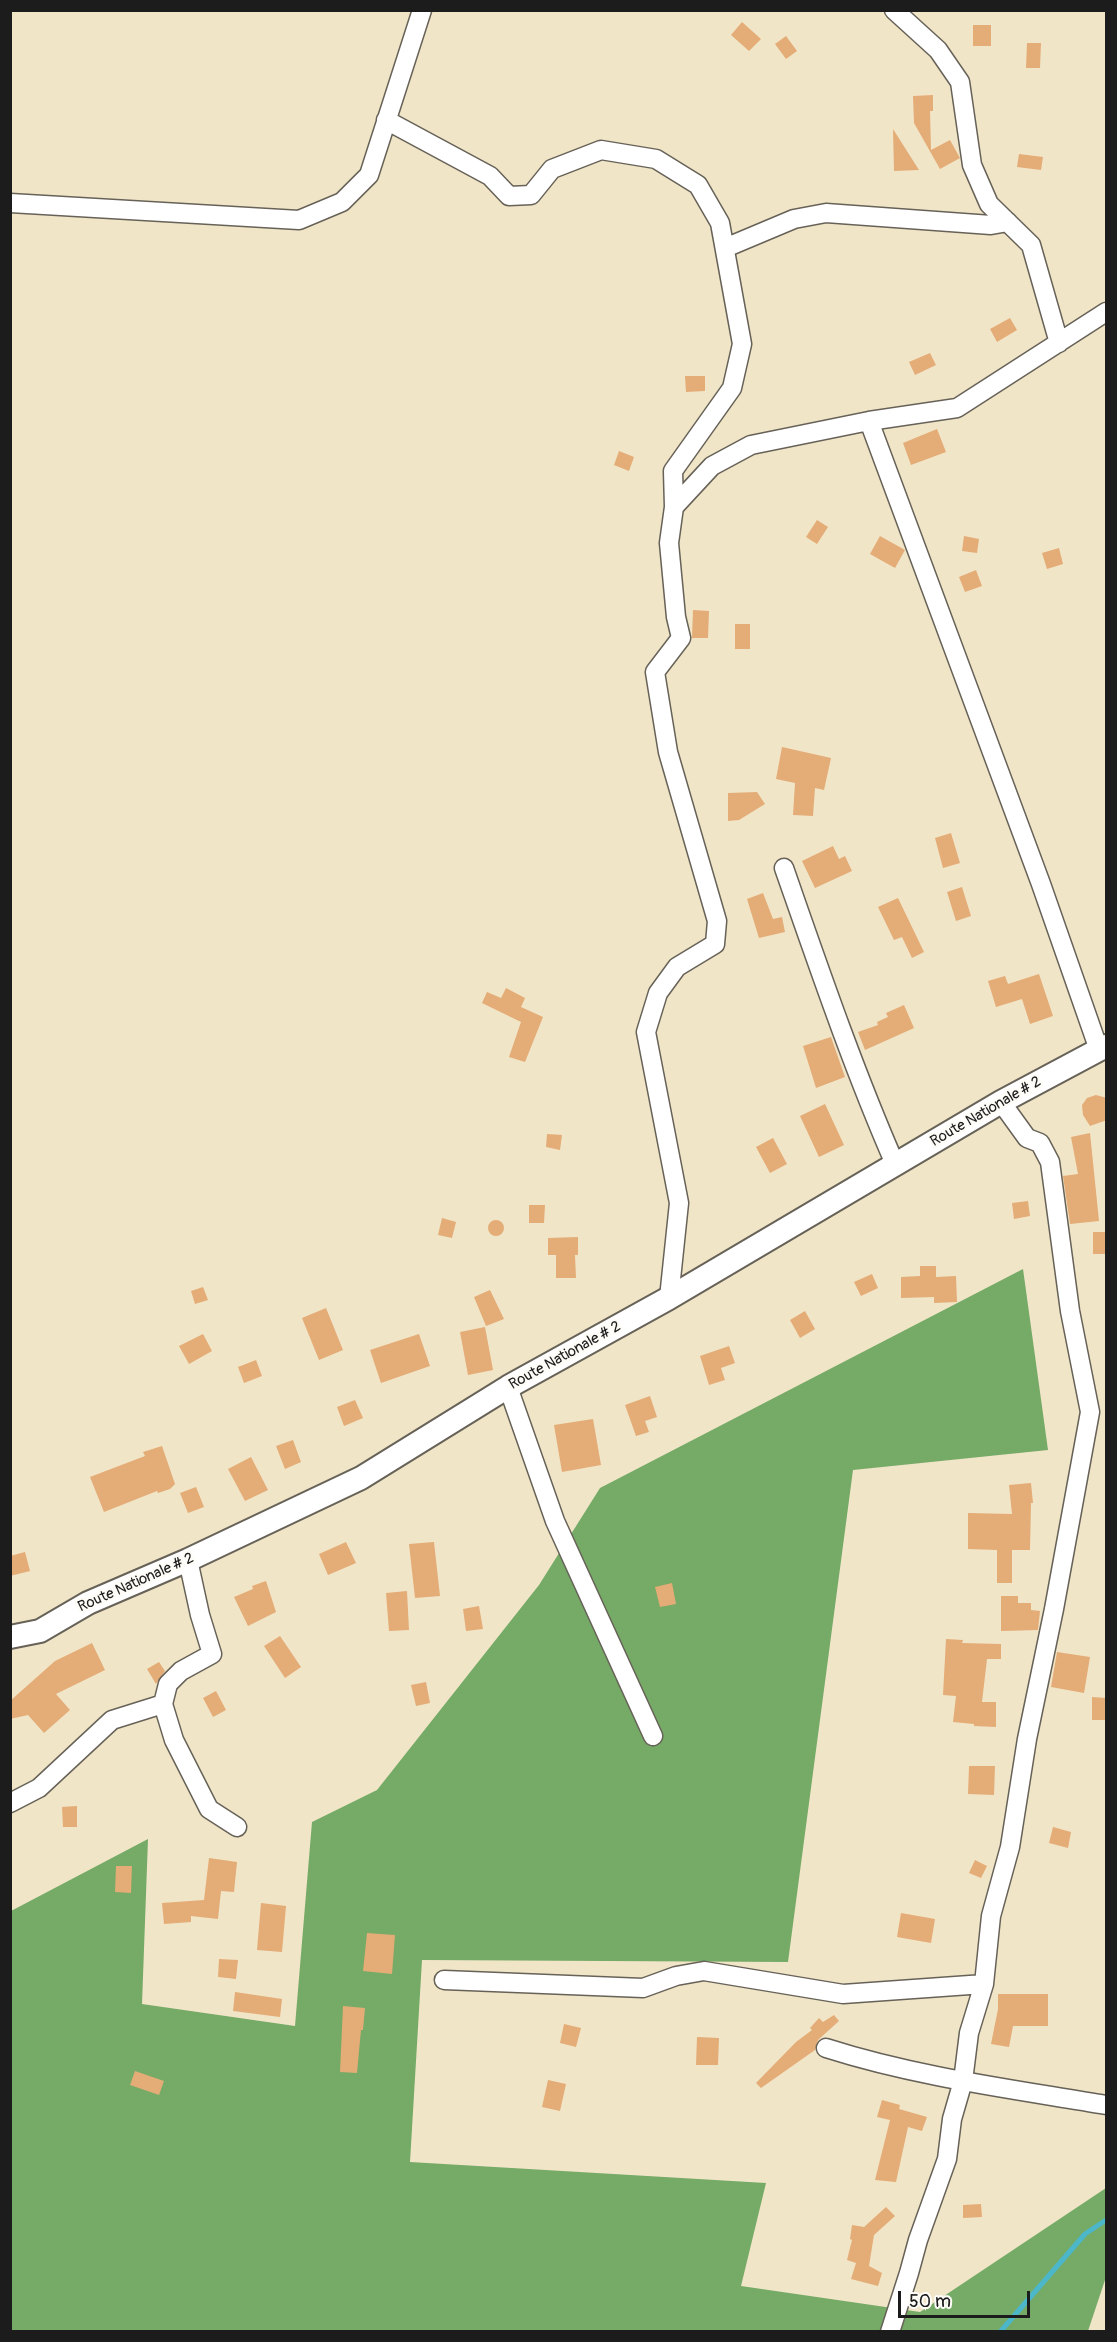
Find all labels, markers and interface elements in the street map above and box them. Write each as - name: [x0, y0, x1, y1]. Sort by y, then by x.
- street label: Route Nationale # 2: [927, 1073, 1045, 1151]
- street label: Route Nationale # 2: [506, 1318, 624, 1394]
- street label: Route Nationale # 2: [75, 1549, 197, 1617]
- scale bar: [901, 2279, 1033, 2317]
- text: 50 m: [909, 2290, 951, 2313]

